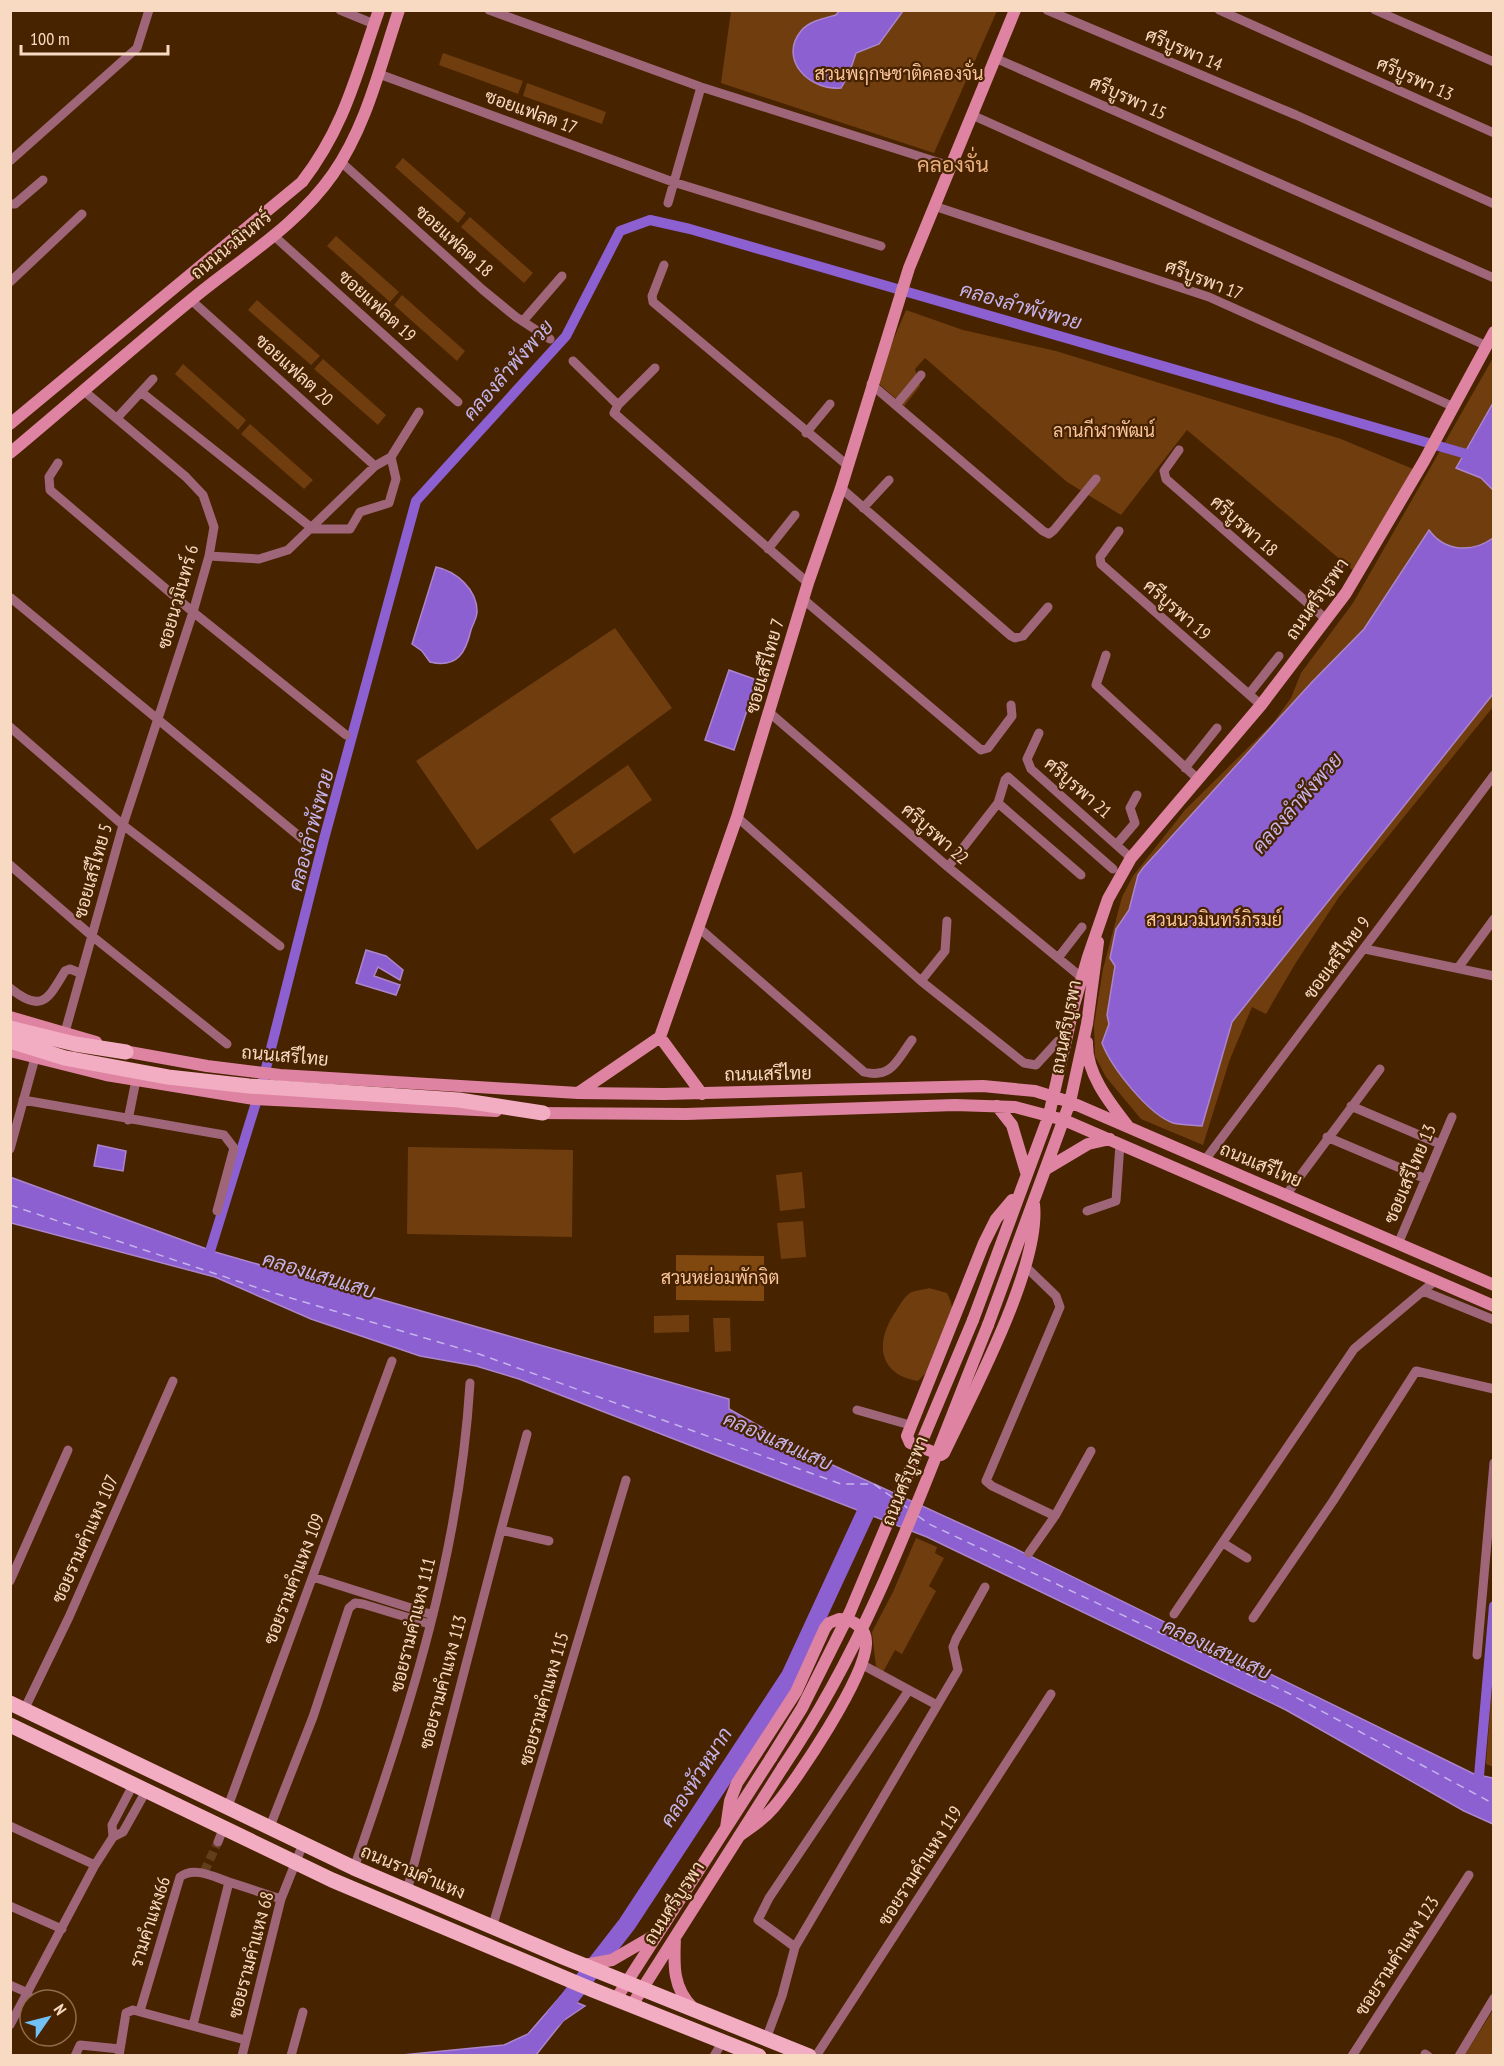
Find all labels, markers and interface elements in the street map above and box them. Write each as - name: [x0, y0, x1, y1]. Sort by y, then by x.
- scale bar: [21, 18, 168, 56]
- street label: ศรีบูรพา 14: [1141, 22, 1227, 78]
- text: 100 m: [30, 27, 70, 50]
- street label: ศรีบูรพา 13: [1372, 51, 1458, 107]
- park label: สวนพฤกษชาติคลองจั่น: [814, 59, 984, 85]
- street label: ศรีบูรพา 15: [1085, 70, 1171, 126]
- street label: ซอยแฟลต 17: [482, 84, 581, 139]
- district label: คลองจั่น: [917, 146, 989, 178]
- street label: ซอยแฟลต 18: [411, 200, 498, 282]
- street label: ถนนนวมินทร์: [185, 204, 276, 284]
- street label: ศรีบูรพา 17: [1161, 253, 1247, 307]
- street label: ซอยแฟลต 19: [334, 265, 421, 347]
- water label: คลองลำพังพวย: [957, 276, 1085, 336]
- water label: คลองลำพังพวย: [457, 314, 559, 426]
- street label: ซอยแฟลต 20: [251, 329, 338, 411]
- park label: ลานกีฬาพัฒน์: [1053, 418, 1155, 442]
- street label: ศรีบูรพา 18: [1205, 489, 1283, 563]
- street label: ซอยนวมินทร์ 6: [151, 542, 203, 652]
- street label: ถนนศรีบูรพา: [1279, 553, 1355, 645]
- street label: ศรีบูรพา 19: [1138, 573, 1216, 647]
- street label: ซอยเสรีไทย 7: [739, 615, 789, 716]
- water label: คลองลำพังพวย: [1246, 747, 1348, 859]
- street label: ศรีบูรพา 21: [1039, 751, 1117, 825]
- water label: คลองลำพังพวย: [282, 766, 340, 894]
- street label: ศรีบูรพา 22: [896, 797, 974, 871]
- street label: ซอยเสรีไทย 5: [67, 820, 117, 921]
- park label: สวนนวมินทร์ภิรมย์: [1146, 907, 1282, 931]
- street label: ซอยเสรีไทย 9: [1297, 911, 1375, 1004]
- street label: ถนนศรีบูรพา: [1044, 978, 1088, 1076]
- street label: ถนนเสรีไทย: [241, 1039, 330, 1071]
- street label: ถนนเสรีไทย: [724, 1060, 812, 1086]
- street label: ซอยเสรีไทย 13: [1377, 1120, 1441, 1227]
- street label: ถนนเสรีไทย: [1217, 1136, 1306, 1192]
- water label: คลองแสนแสบ: [260, 1246, 379, 1304]
- park label: สวนหย่อมพักจิต: [661, 1266, 779, 1289]
- water label: คลองแสนแสบ: [720, 1405, 837, 1477]
- street label: ถนนศรีบูรพา: [875, 1432, 935, 1530]
- street label: ซอยรามคำแหง 107: [46, 1471, 123, 1607]
- street label: ซอยรามคำแหง 109: [258, 1510, 329, 1647]
- street label: ซอยรามคำแหง 111: [385, 1555, 440, 1695]
- street label: ซอยรามคำแหง 113: [414, 1612, 472, 1752]
- water label: คลองแสนแสบ: [1159, 1613, 1275, 1685]
- street label: ซอยรามคำแหง 115: [513, 1629, 574, 1768]
- water label: คลองหัวหมาก: [654, 1722, 738, 1832]
- street label: ซอยรามคำแหง 119: [872, 1802, 967, 1930]
- street label: ถนนรามคำแหง: [357, 1839, 469, 1904]
- street label: ถนนศรีบูรพา: [637, 1856, 711, 1950]
- street label: รามคำแหง66: [124, 1873, 175, 1970]
- street label: ซอยรามคำแหง 68: [223, 1889, 278, 2021]
- street label: ซอยรามคำแหง 123: [1349, 1892, 1444, 2020]
- north arrow: [18, 1988, 78, 2048]
- text: N: [50, 2000, 71, 2019]

